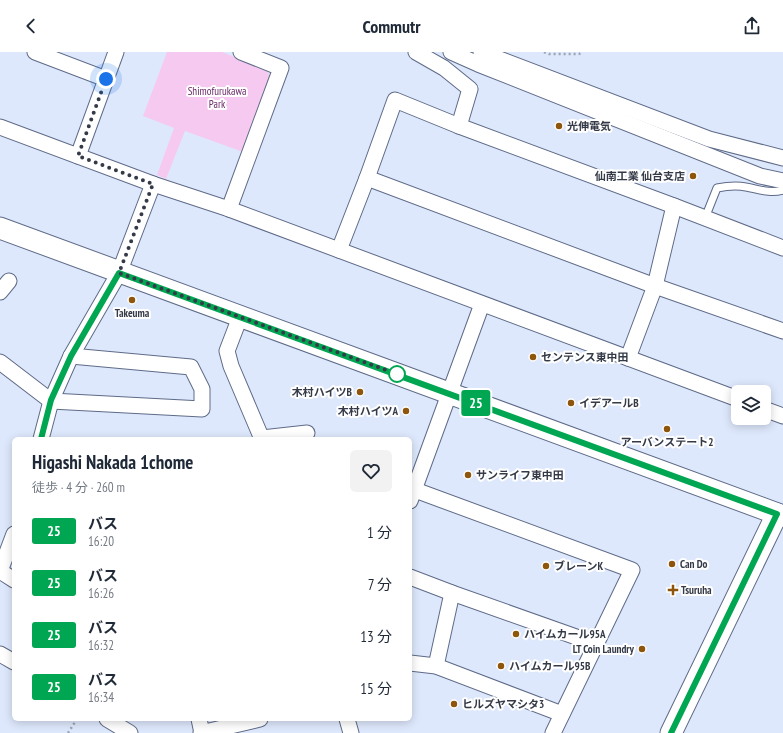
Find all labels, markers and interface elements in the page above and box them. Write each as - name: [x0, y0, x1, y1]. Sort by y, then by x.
- icon: back: [20, 15, 42, 37]
- text: Commutr: [362, 15, 421, 38]
- icon: share: [741, 15, 763, 37]
- your location: [96, 69, 116, 89]
- park label: Shimofurukawa Park: [188, 84, 246, 111]
- place label: 光伸電気: [567, 119, 611, 133]
- marker: 光伸電気: [554, 121, 564, 131]
- place label: 仙南工業 仙台支店: [595, 169, 685, 183]
- marker: 仙南工業 仙台支店: [688, 171, 698, 181]
- marker: Takeuma: [127, 295, 137, 305]
- place label: Takeuma: [115, 306, 150, 320]
- place label: センテンス東中田: [541, 350, 629, 364]
- marker: センテンス東中田: [528, 352, 538, 362]
- unlabelled marker: [388, 365, 406, 383]
- place label: 木村ハイツB: [292, 385, 353, 399]
- map controls: [731, 385, 771, 425]
- button: layers: [731, 385, 771, 425]
- marker: 木村ハイツB: [355, 387, 365, 397]
- line badge: 25: [458, 390, 494, 416]
- text: 25: [469, 394, 483, 412]
- place label: イデアールB: [579, 396, 639, 410]
- marker: イデアールB: [566, 398, 576, 408]
- place label: 木村ハイツA: [338, 404, 398, 418]
- marker: 木村ハイツA: [401, 406, 411, 416]
- marker: アーバンステート2: [662, 424, 672, 434]
- place label: アーバンステート2: [621, 435, 713, 449]
- text: Higashi Nakada 1chome: [32, 450, 193, 474]
- button: heart: [350, 450, 392, 492]
- place label: サンライフ東中田: [476, 468, 564, 482]
- marker: サンライフ東中田: [463, 470, 473, 480]
- text: 徒歩 · 4 分 · 260 m: [32, 479, 125, 496]
- text: バス: [88, 514, 118, 533]
- text: 25: [47, 522, 61, 540]
- text: 1 分: [367, 523, 392, 542]
- text: 16:20: [88, 533, 114, 550]
- place label: Can Do: [680, 557, 708, 571]
- place label: ブレーンK: [554, 559, 603, 573]
- marker: Can Do: [667, 559, 677, 569]
- marker: ブレーンK: [541, 561, 551, 571]
- text: バス: [88, 566, 118, 585]
- text: 25: [47, 574, 61, 592]
- text: 7 分: [368, 575, 392, 594]
- place label: Tsuruha: [681, 583, 712, 597]
- text: 16:26: [88, 585, 114, 602]
- marker: Tsuruha: [668, 585, 678, 595]
- text: バス: [88, 618, 118, 637]
- text: 25: [47, 626, 61, 644]
- text: 13 分: [360, 627, 392, 646]
- place label: ハイムカール95A: [524, 627, 606, 641]
- marker: ハイムカール95A: [511, 629, 521, 639]
- text: 16:32: [88, 637, 114, 654]
- place label: LT Coin Laundry: [573, 642, 635, 656]
- marker: LT Coin Laundry: [637, 644, 647, 654]
- place label: ハイムカール95B: [509, 659, 591, 673]
- marker: ハイムカール95B: [496, 661, 506, 671]
- text: バス: [88, 670, 118, 689]
- text: 25: [47, 678, 61, 696]
- text: 15 分: [360, 679, 392, 698]
- text: 16:34: [88, 689, 114, 706]
- place label: ヒルズヤマシタ3: [462, 697, 544, 711]
- marker: ヒルズヤマシタ3: [449, 699, 459, 709]

